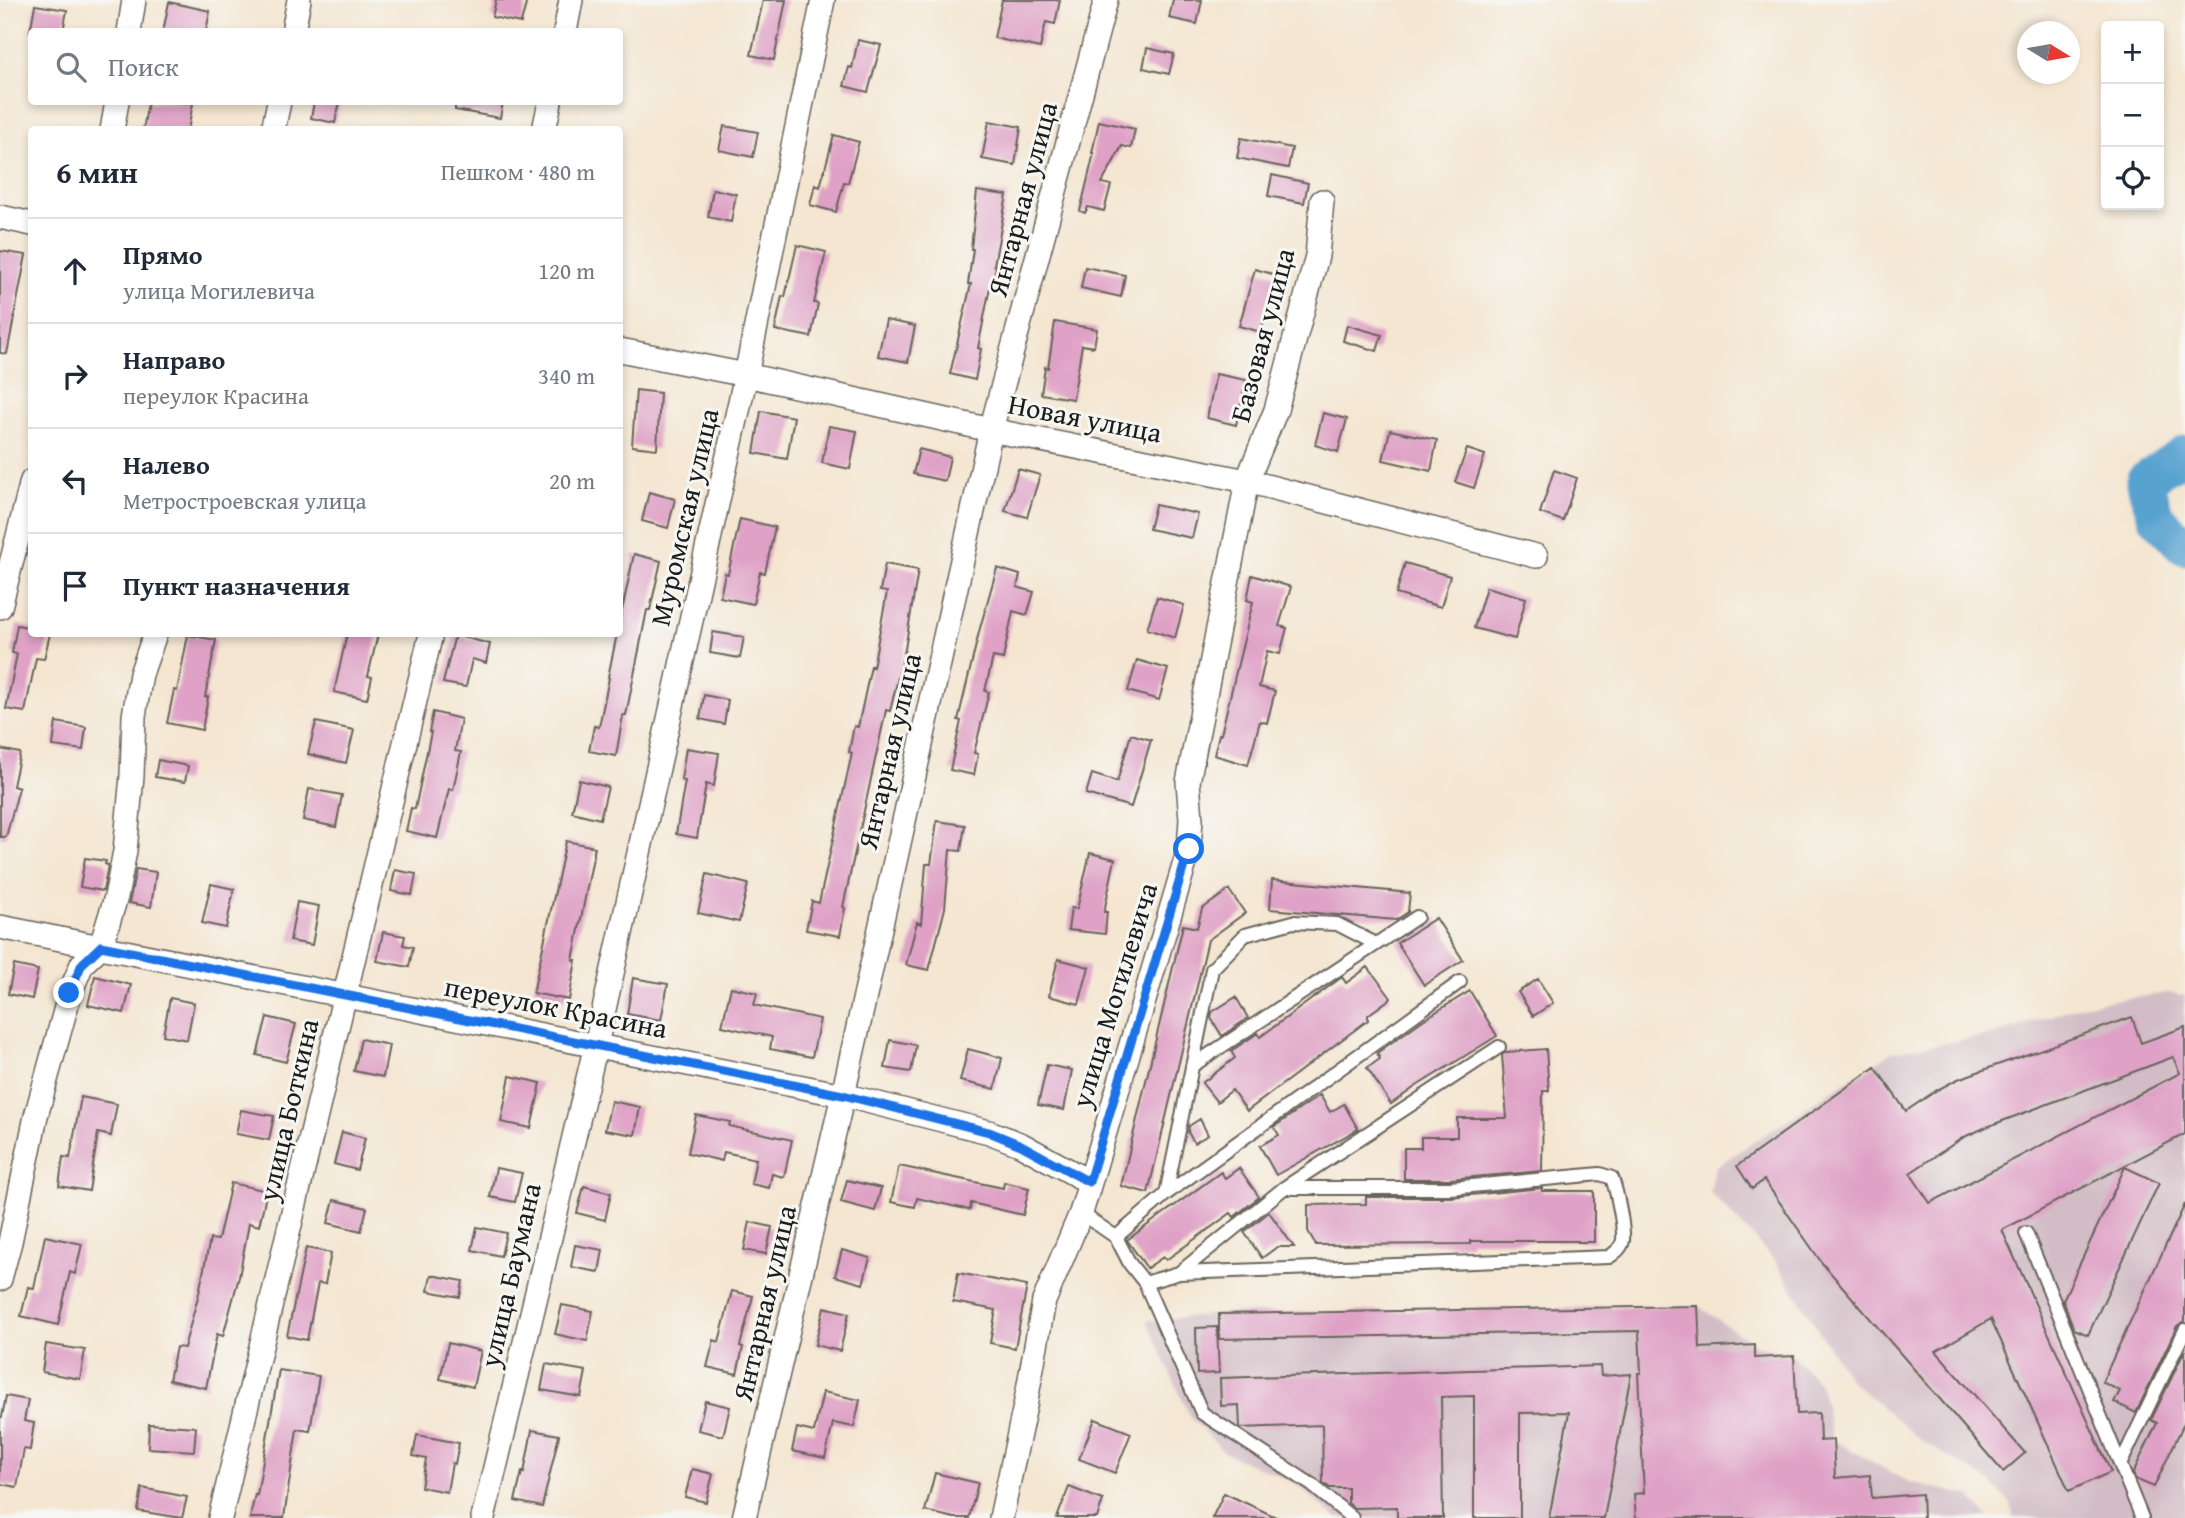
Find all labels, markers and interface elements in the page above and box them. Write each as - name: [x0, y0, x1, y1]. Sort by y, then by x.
- north arrow: [2017, 21, 2080, 84]
- map controls: [2101, 21, 2164, 210]
- button: +: [2101, 21, 2164, 84]
- search box: [28, 28, 623, 105]
- text: Поиск: [108, 47, 179, 86]
- icon: search: [52, 48, 90, 86]
- button: −: [2101, 84, 2164, 147]
- street label: Янтарная улица: [976, 96, 1067, 302]
- button: locate: [2101, 147, 2164, 210]
- text: 6 мин: [56, 150, 138, 194]
- text: Пешком · 480 m: [441, 155, 595, 188]
- text: Прямо: [123, 235, 203, 274]
- street label: Базовая улица: [1219, 243, 1305, 426]
- icon: ahead: [56, 252, 94, 290]
- text: 120 m: [538, 254, 595, 287]
- text: улица Могилевича: [123, 274, 315, 307]
- text: Направо: [123, 340, 225, 379]
- icon: right: [56, 357, 94, 395]
- text: 340 m: [538, 359, 595, 392]
- text: переулок Красина: [123, 379, 309, 412]
- street label: Новая улица: [1005, 383, 1166, 453]
- street label: Муромская улица: [639, 403, 729, 630]
- text: Налево: [123, 445, 210, 484]
- icon: left: [56, 462, 94, 500]
- text: 20 m: [549, 464, 595, 497]
- text: Метростроевская улица: [123, 484, 367, 517]
- text: Пункт назначения: [123, 566, 350, 605]
- icon: arrive: [56, 567, 94, 605]
- street label: Янтарная улица: [846, 648, 931, 854]
- route start: [1173, 833, 1204, 864]
- street label: улица Могилевича: [1059, 876, 1167, 1114]
- street label: переулок Красина: [441, 965, 672, 1048]
- route end: [53, 977, 84, 1008]
- street label: улица Боткина: [246, 1014, 329, 1206]
- street label: улица Баумана: [468, 1178, 551, 1372]
- street label: Янтарная улица: [721, 1200, 806, 1406]

